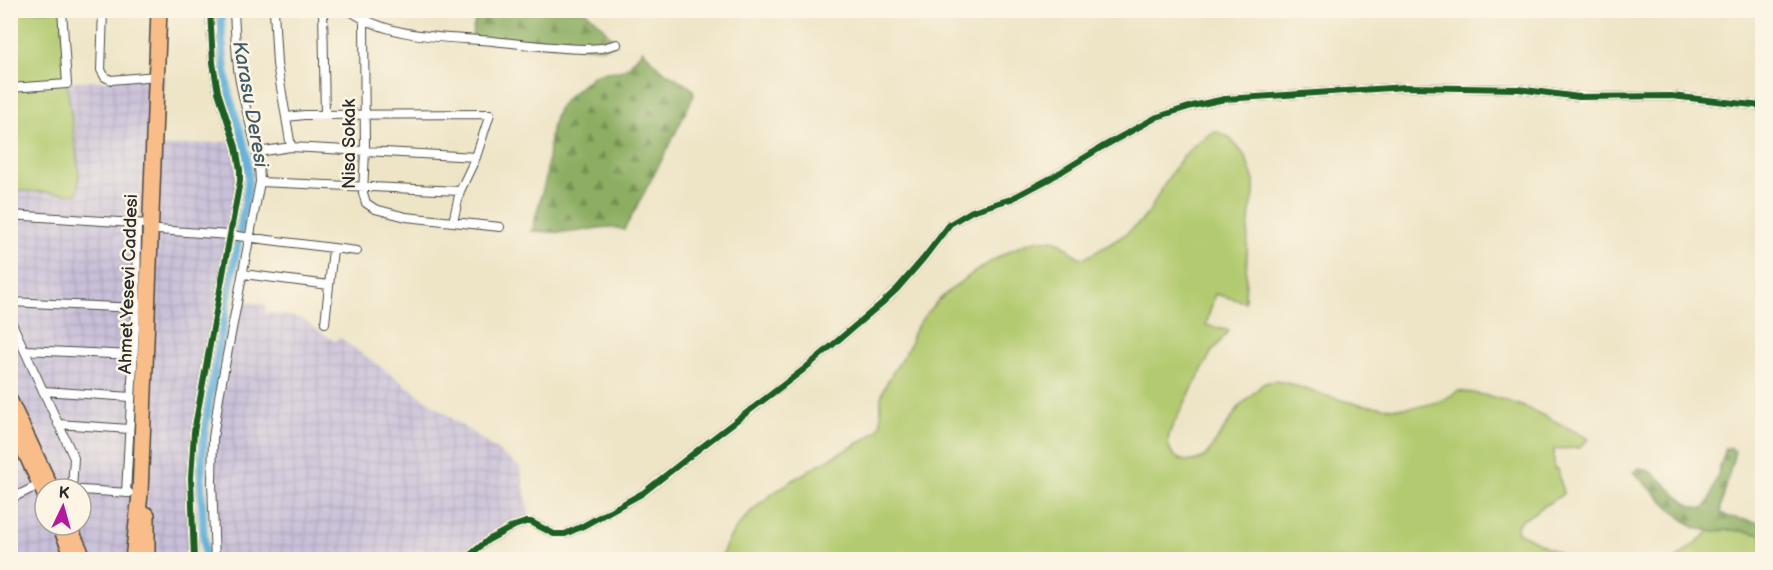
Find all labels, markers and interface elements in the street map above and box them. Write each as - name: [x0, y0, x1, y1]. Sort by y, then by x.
- water label: Karasu Deresi: [227, 39, 273, 171]
- street label: Nisa Sokak: [339, 99, 360, 189]
- street label: Ahmet Yesevi Caddesi: [115, 194, 142, 374]
- north arrow: [33, 477, 93, 537]
- text: K: [58, 484, 71, 503]

